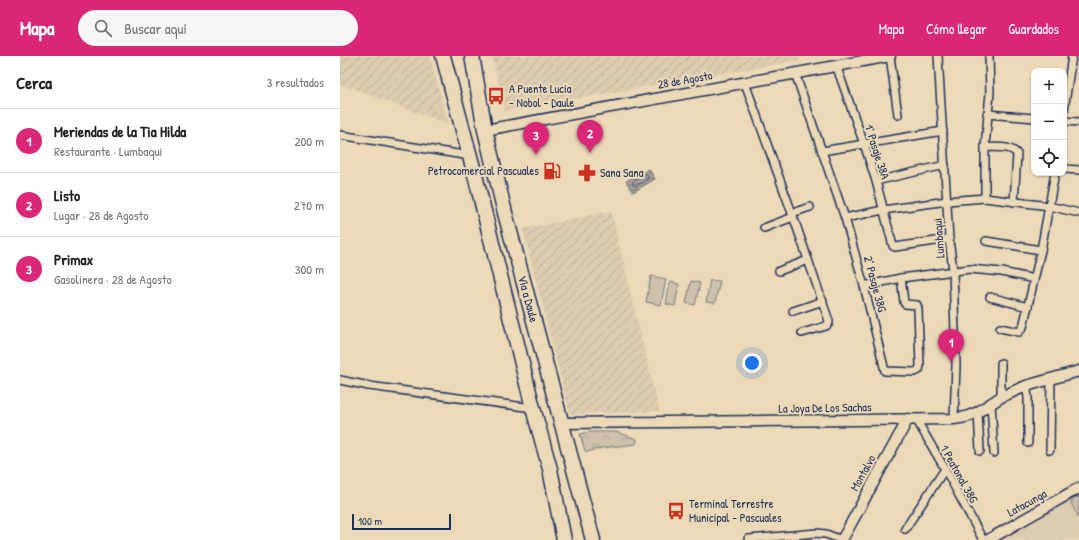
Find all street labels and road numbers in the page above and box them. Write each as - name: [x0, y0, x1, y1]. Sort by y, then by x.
- street label: 28 de Agosto: [656, 66, 714, 93]
- street label: 1° Pasaje 38A: [861, 122, 894, 181]
- street label: Lumbaqui: [929, 217, 948, 259]
- street label: 2° Pasaje 38G: [860, 254, 891, 314]
- street label: Vía a Daule: [514, 274, 543, 324]
- street label: La Joya De Los Sachas: [778, 398, 872, 417]
- street label: 1 Peatonal 38G: [937, 442, 982, 506]
- street label: Montalvo: [846, 451, 880, 494]
- street label: Latacunga: [1004, 485, 1050, 520]

